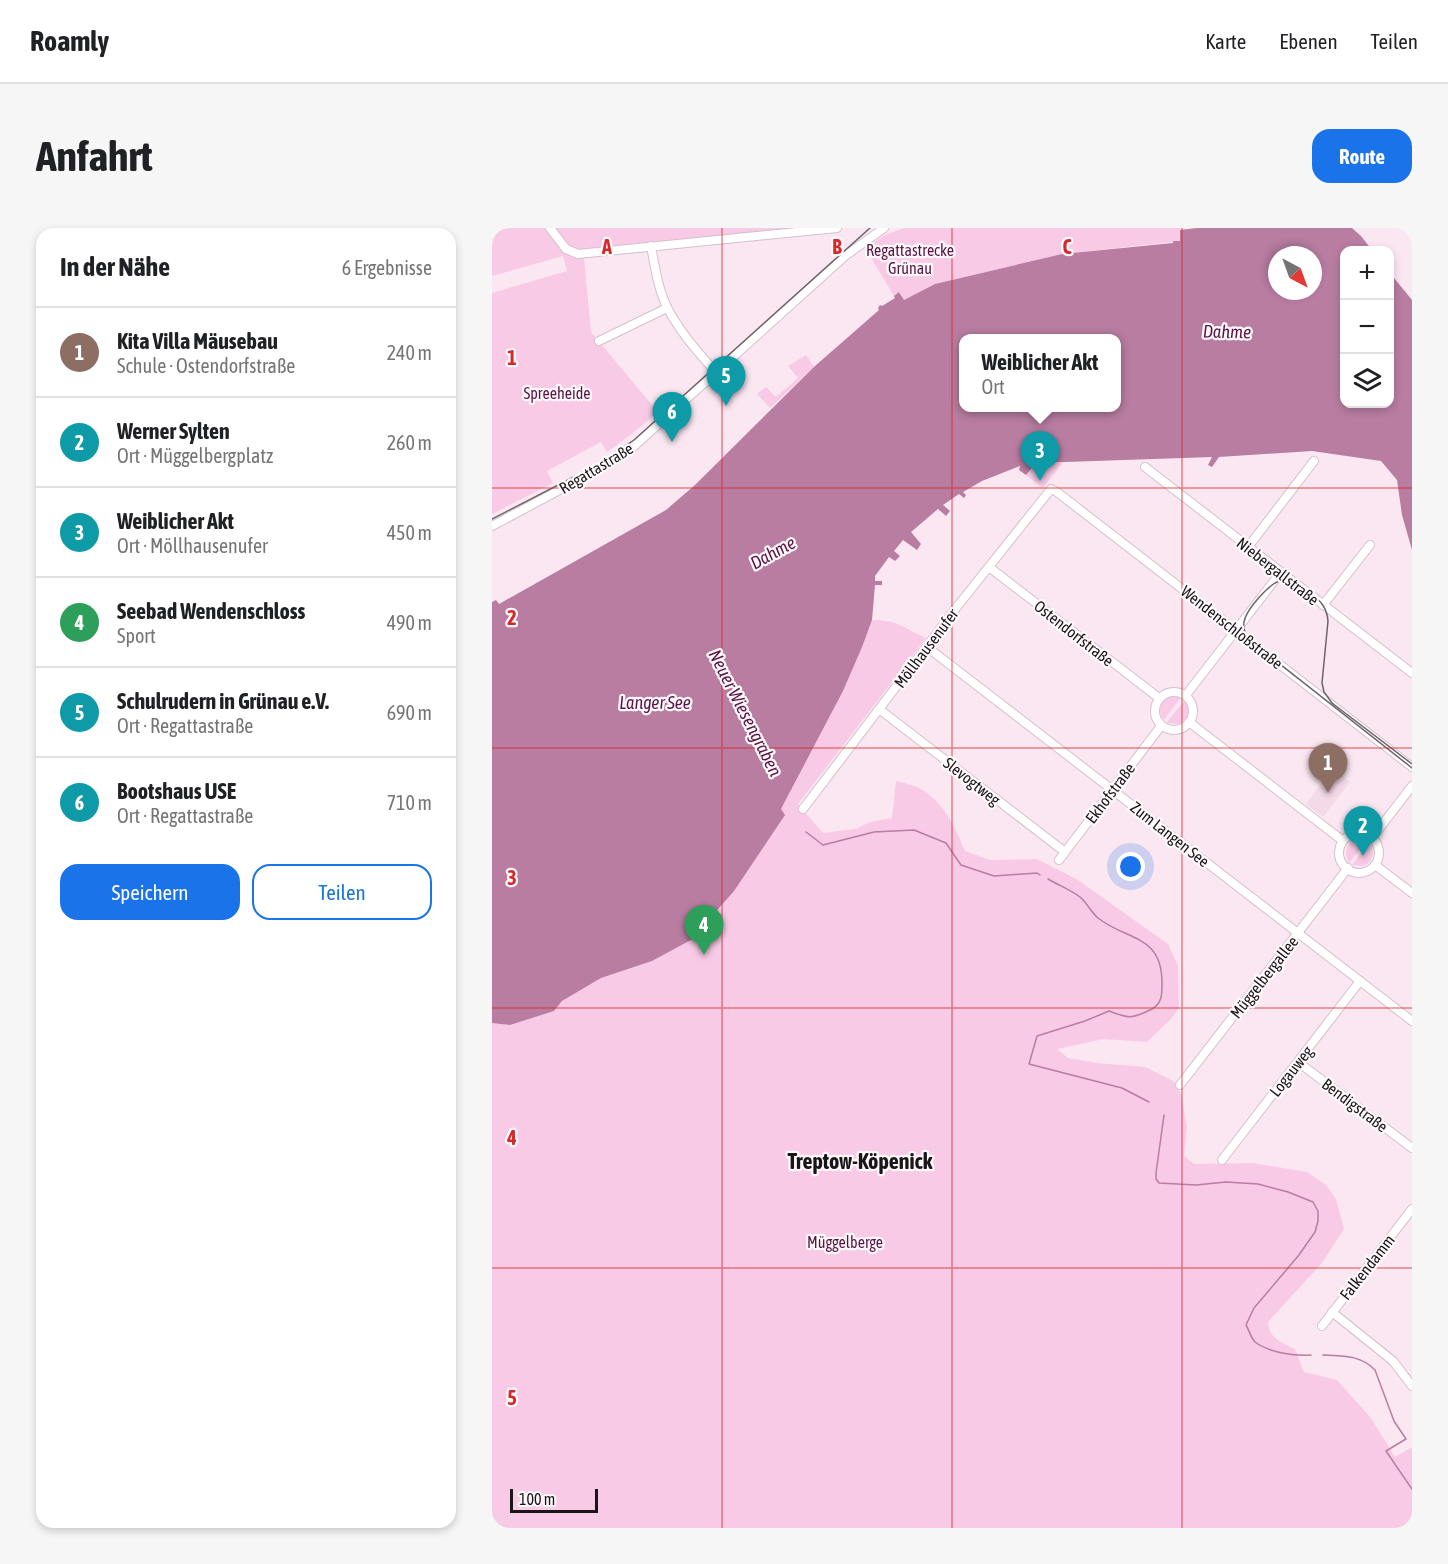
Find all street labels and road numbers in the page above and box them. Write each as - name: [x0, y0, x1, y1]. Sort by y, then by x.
- street label: Regattastraße: [556, 439, 637, 498]
- street label: Niebergallstraße: [1233, 533, 1322, 609]
- street label: Wendenschloßstraße: [1178, 582, 1286, 672]
- street label: Ostendorfstraße: [1031, 597, 1117, 669]
- street label: Möllhausenufer: [890, 605, 962, 691]
- street label: Slevogtweg: [939, 753, 1004, 810]
- street label: Ekhofstraße: [1082, 759, 1138, 827]
- street label: Zum Langen See: [1126, 798, 1213, 871]
- street label: Müggelbergallee: [1226, 932, 1302, 1022]
- street label: Logauweg: [1266, 1042, 1317, 1100]
- street label: Bendigstraße: [1318, 1074, 1391, 1136]
- street label: Falkendamm: [1336, 1231, 1398, 1303]

